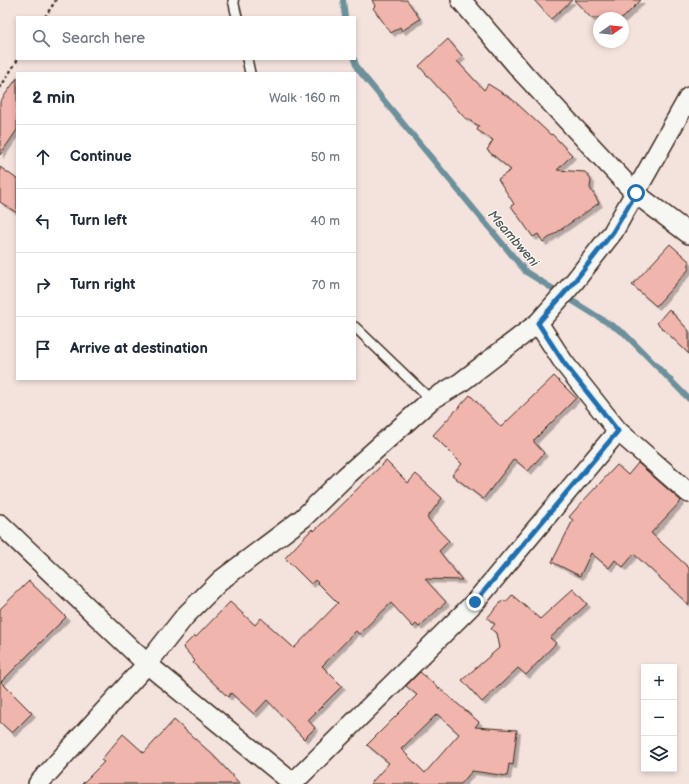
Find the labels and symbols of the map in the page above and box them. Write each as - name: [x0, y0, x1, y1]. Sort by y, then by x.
- north arrow: [593, 12, 629, 48]
- route start: [627, 184, 645, 202]
- water label: Msambweni: [484, 207, 543, 271]
- route end: [466, 593, 484, 611]

